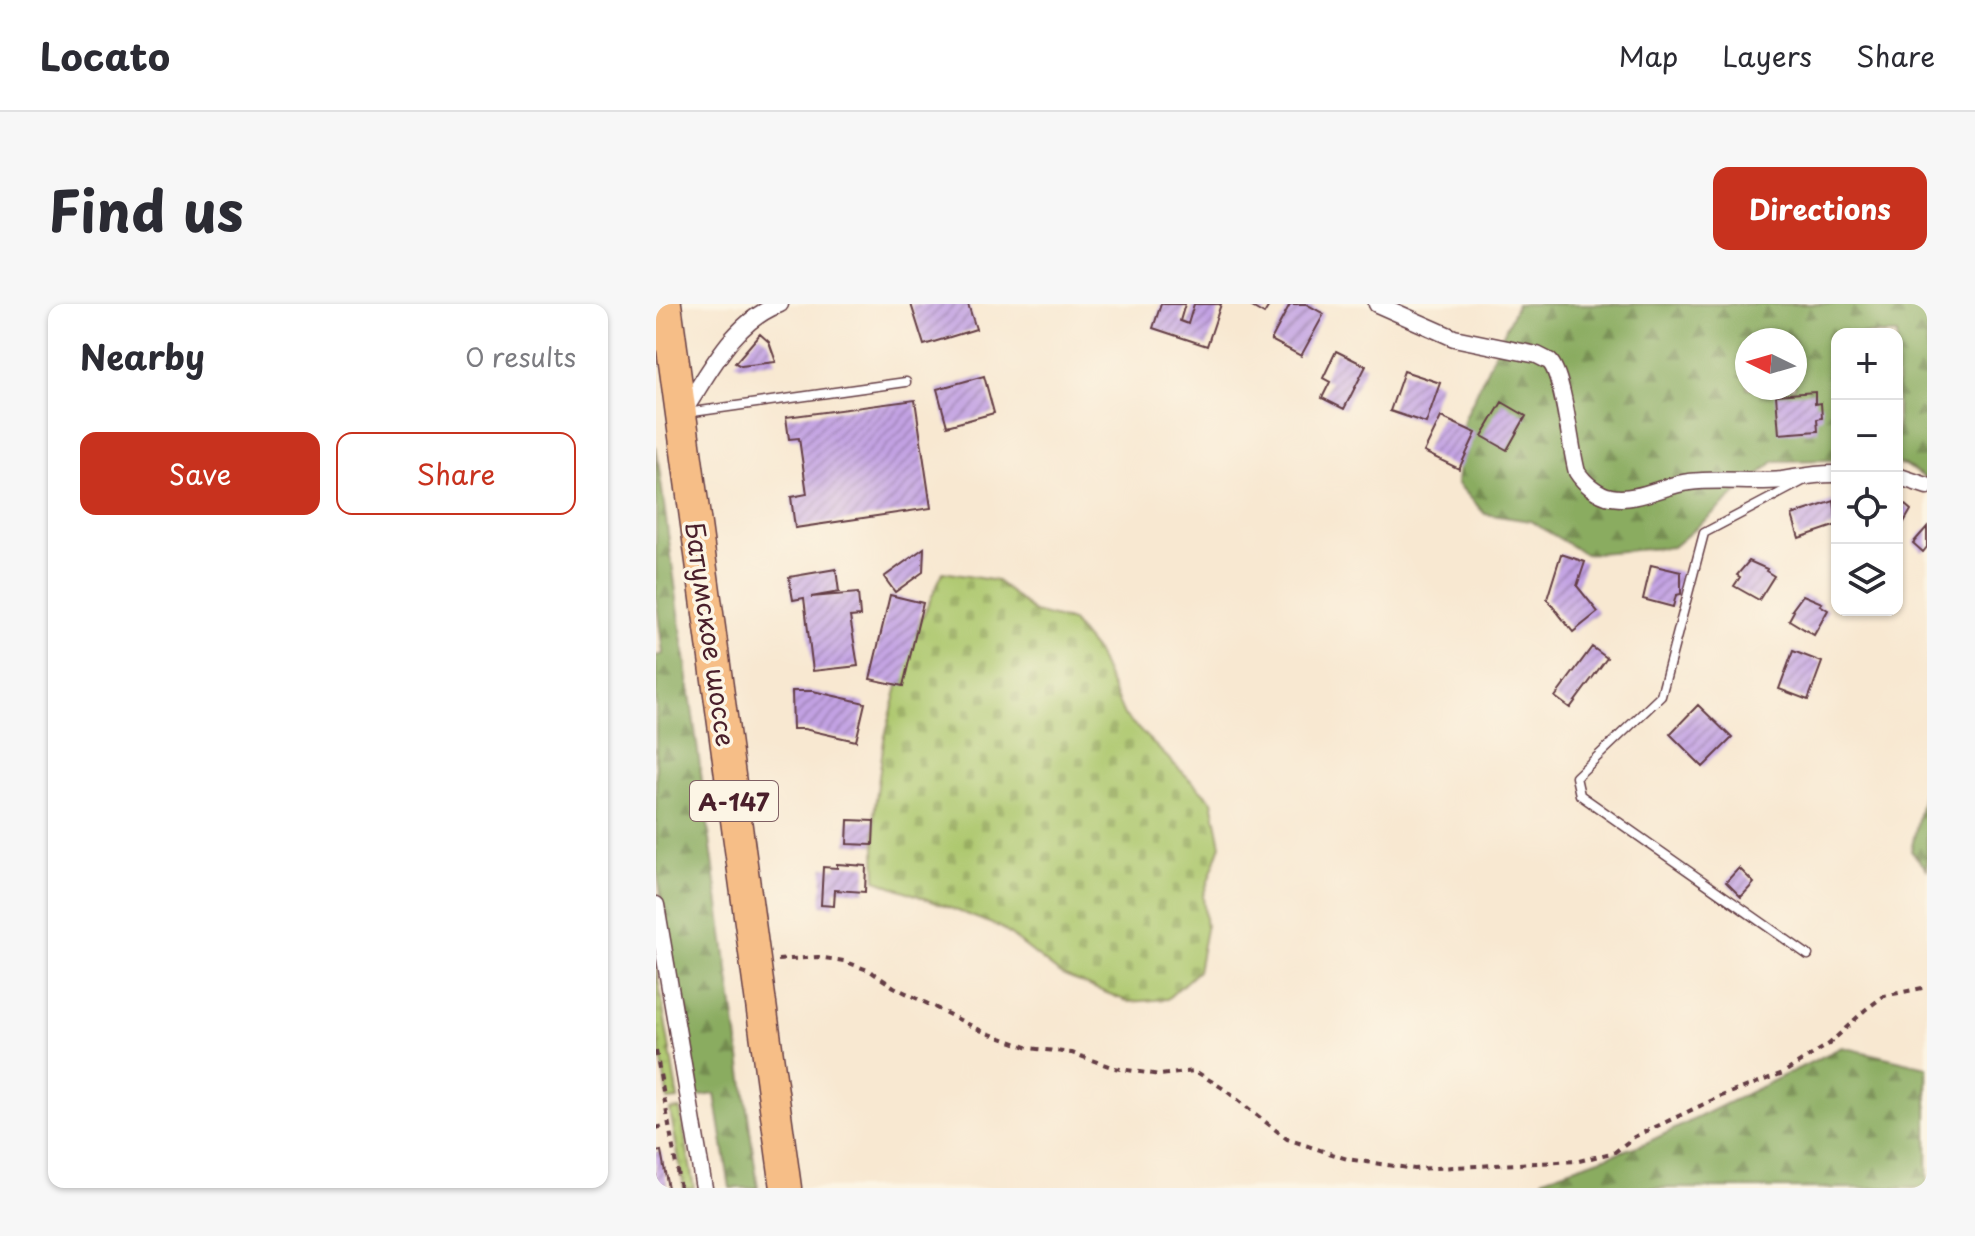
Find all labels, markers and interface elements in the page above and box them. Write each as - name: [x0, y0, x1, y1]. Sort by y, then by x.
- text: Locato: [40, 27, 170, 84]
- text: Map: [1618, 34, 1678, 77]
- text: Layers: [1722, 34, 1812, 77]
- text: Share: [1856, 34, 1935, 77]
- text: Find us: [48, 166, 244, 251]
- button: Directions: [1713, 167, 1927, 250]
- north arrow: [1735, 328, 1807, 400]
- map controls: [1831, 328, 1903, 616]
- button: +: [1831, 328, 1903, 400]
- text: Nearby: [80, 330, 205, 382]
- text: 0 results: [465, 337, 576, 376]
- button: −: [1831, 400, 1903, 472]
- button: Save: [80, 432, 320, 515]
- button: Share: [336, 432, 576, 515]
- button: locate: [1831, 472, 1903, 544]
- street label: Батумское шоссе: [676, 519, 746, 749]
- button: layers: [1831, 544, 1903, 616]
- road number: А-147: [690, 781, 778, 821]

